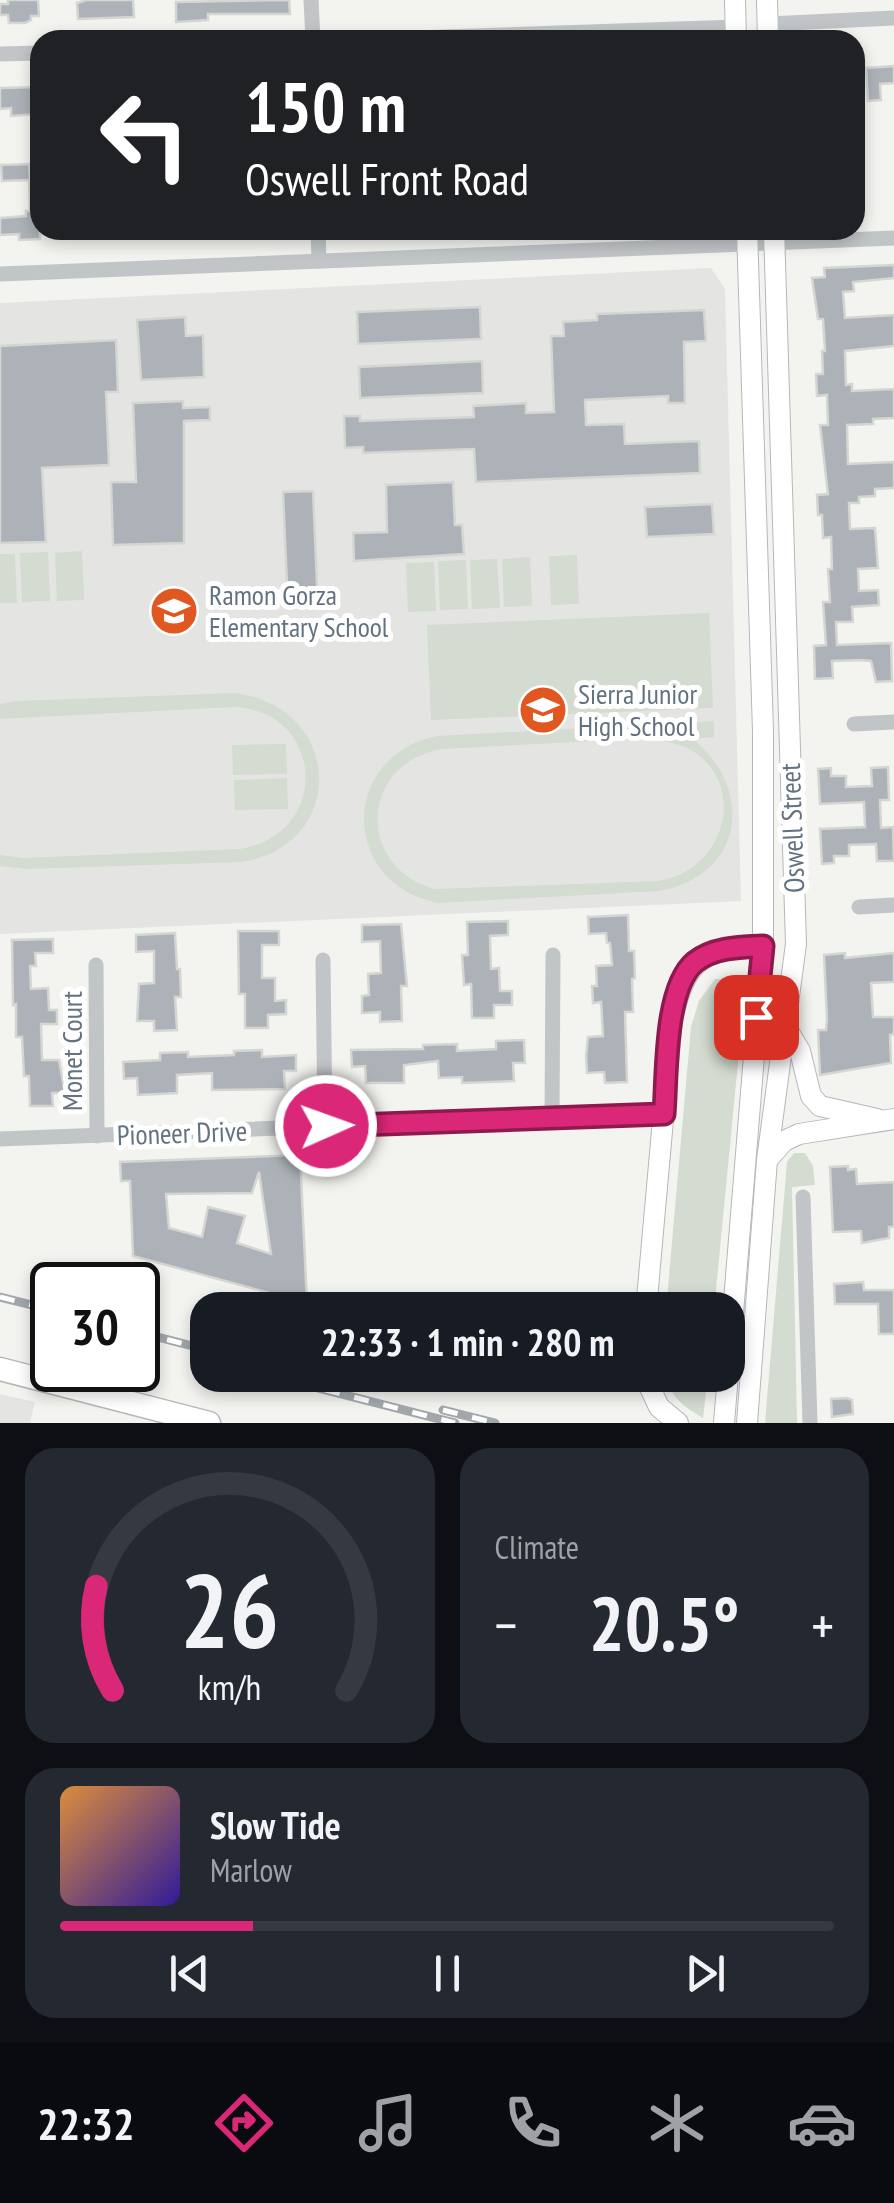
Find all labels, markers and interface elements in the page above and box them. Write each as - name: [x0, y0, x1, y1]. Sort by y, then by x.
- text: 150 m: [245, 61, 406, 151]
- icon: left: [80, 70, 210, 200]
- text: Oswell Front Road: [245, 149, 529, 207]
- place label: Ramon Gorza Elementary School: [209, 576, 389, 645]
- school or university icon: Ramon Gorza Elementary School: [148, 585, 200, 637]
- place label: Sierra Junior High School: [578, 675, 697, 744]
- school or university icon: Sierra Junior High School: [517, 684, 569, 736]
- street label: Oswell Street: [771, 762, 812, 893]
- pin: [714, 975, 799, 1060]
- icon: arrive: [729, 990, 784, 1045]
- street label: Monet Court: [53, 991, 90, 1111]
- position arrow: [274, 1074, 378, 1178]
- street label: Pioneer Drive: [116, 1112, 248, 1153]
- speed limit sign: 30: [30, 1262, 160, 1392]
- text: 22:33 · 1 min · 280 m: [321, 1317, 614, 1366]
- text: Climate: [495, 1526, 579, 1568]
- text: 26: [180, 1542, 279, 1677]
- text: 20.5°: [589, 1575, 740, 1672]
- text: −: [495, 1589, 517, 1660]
- text: +: [811, 1589, 834, 1660]
- text: km/h: [198, 1664, 261, 1710]
- text: Slow Tide: [210, 1800, 341, 1849]
- text: Marlow: [210, 1849, 292, 1891]
- icon: previous: [162, 1946, 217, 2001]
- icon: pause: [420, 1946, 475, 2001]
- icon: next: [678, 1946, 733, 2001]
- icon: directions: [209, 2088, 279, 2158]
- icon: music: [353, 2088, 423, 2158]
- icon: phone: [498, 2088, 568, 2158]
- icon: climate: [642, 2088, 712, 2158]
- icon: car: [787, 2088, 857, 2158]
- text: 22:32: [37, 2094, 135, 2152]

